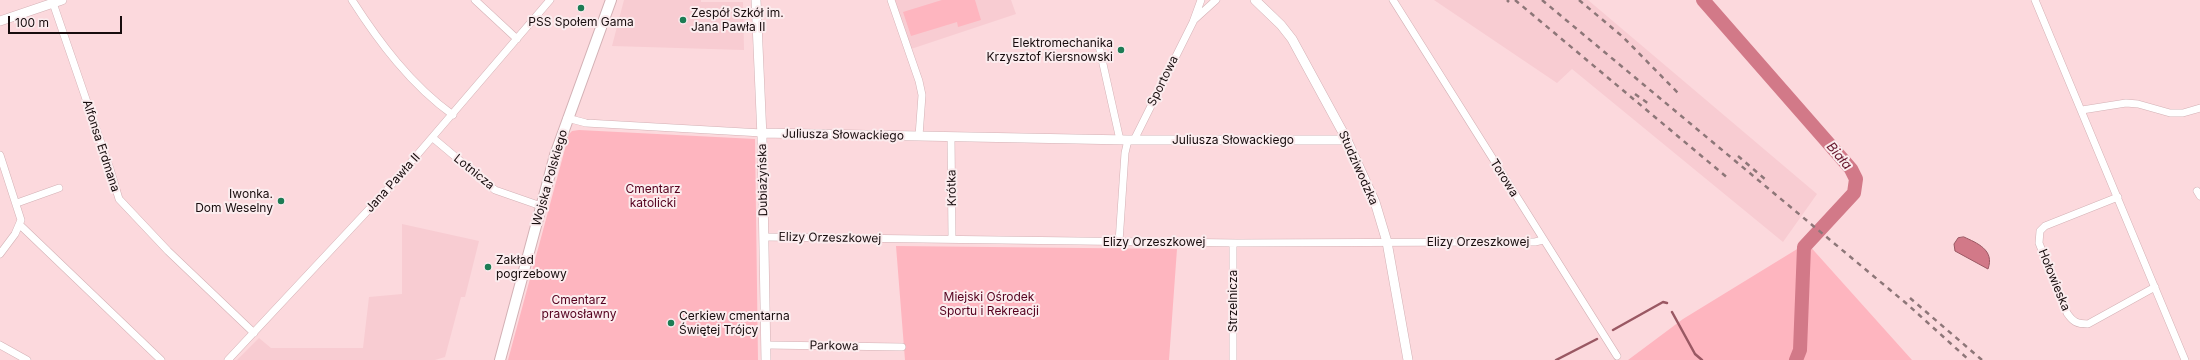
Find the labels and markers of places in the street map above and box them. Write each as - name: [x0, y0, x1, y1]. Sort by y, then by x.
- marker: PSS Społem Gama: [576, 3, 586, 13]
- place label: Zespół Szkół im. Jana Pawła II: [691, 6, 784, 34]
- place label: PSS Społem Gama: [528, 15, 634, 29]
- marker: Zespół Szkół im. Jana Pawła II: [678, 15, 688, 25]
- place label: Elektromechanika Krzysztof Kiersnowski: [987, 36, 1113, 64]
- marker: Elektromechanika Krzysztof Kiersnowski: [1116, 45, 1126, 55]
- place label: Iwonka. Dom Weselny: [195, 187, 273, 215]
- marker: Iwonka. Dom Weselny: [276, 196, 286, 206]
- place label: Zakład pogrzebowy: [496, 253, 567, 281]
- marker: Zakład pogrzebowy: [483, 262, 493, 272]
- place label: Cerkiew cmentarna Świętej Trójcy: [679, 309, 790, 337]
- marker: Cerkiew cmentarna Świętej Trójcy: [666, 318, 676, 328]

